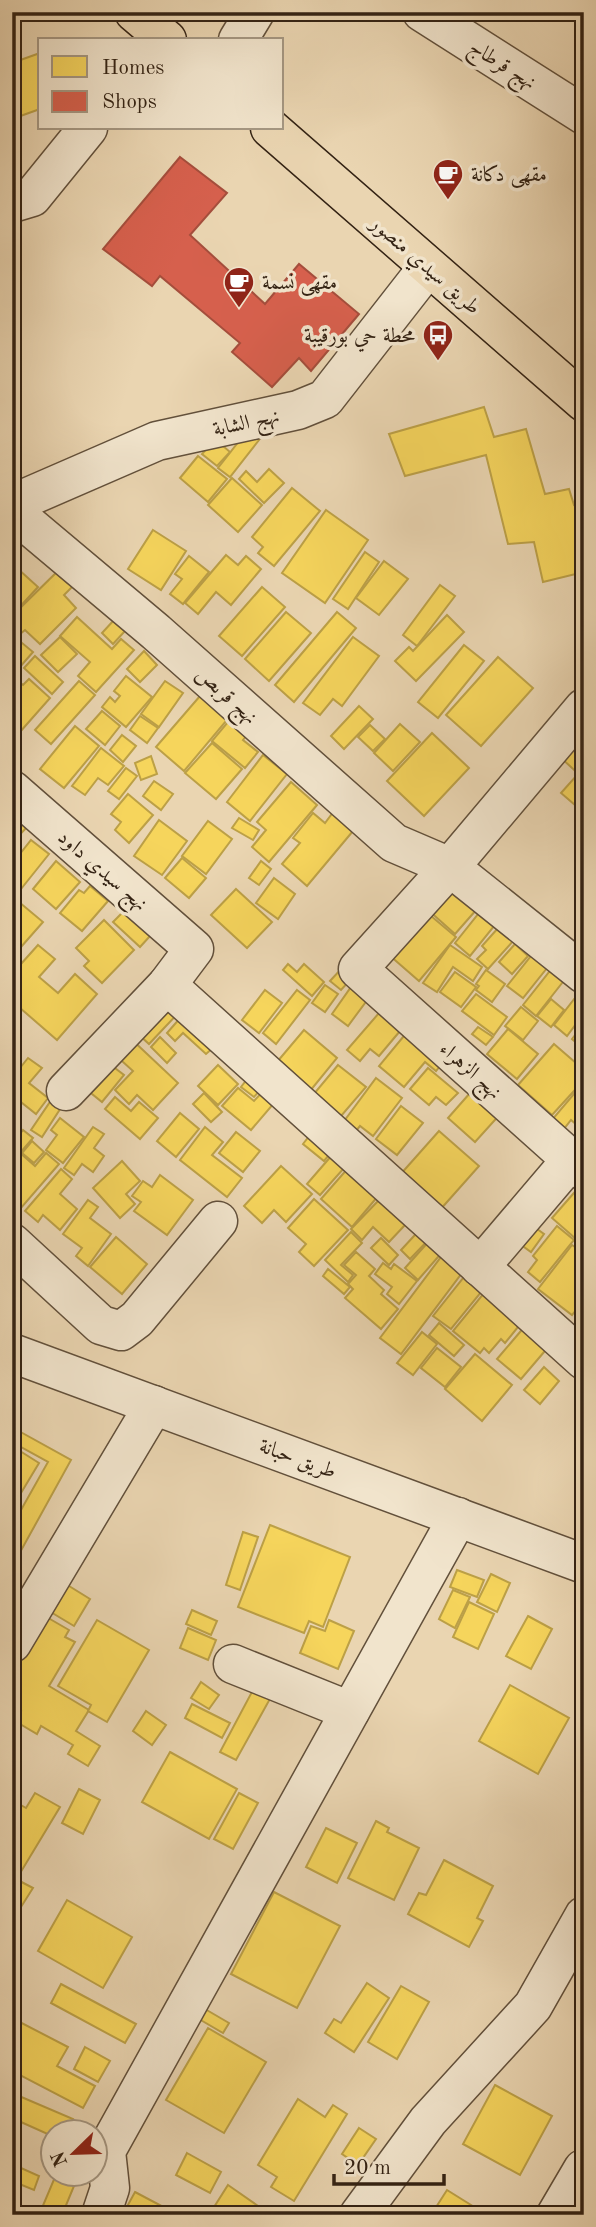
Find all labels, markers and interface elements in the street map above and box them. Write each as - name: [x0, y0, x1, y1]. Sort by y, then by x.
- street label: نهج قرطاج: [461, 37, 539, 100]
- legend: [38, 38, 284, 130]
- text: Homes: [102, 58, 164, 79]
- text: Shops: [102, 92, 157, 113]
- cafe icon: مقهى دكانة: [431, 157, 465, 201]
- place label: مقهى دكانة: [471, 164, 547, 188]
- street label: طريق سيدي منصور: [362, 212, 484, 322]
- cafe icon: مقهى نسمة: [222, 265, 256, 309]
- place label: مقهى نسمة: [262, 273, 337, 296]
- bus stop icon: محطة حي بورقيبة: [421, 318, 455, 362]
- place label: محطة حي بورقيبة: [304, 326, 415, 352]
- street label: نهج الشابة: [211, 406, 283, 448]
- street label: نهج قربص: [187, 663, 261, 734]
- street label: نهج سيدي داود: [49, 827, 151, 921]
- street label: نهج الزهراء: [430, 1037, 506, 1109]
- street label: طريق حبانة: [256, 1436, 339, 1484]
- north arrow: [38, 2118, 108, 2188]
- scale bar: [334, 2143, 444, 2187]
- text: N: [49, 2148, 72, 2169]
- text: 20 m: [344, 2158, 391, 2179]

